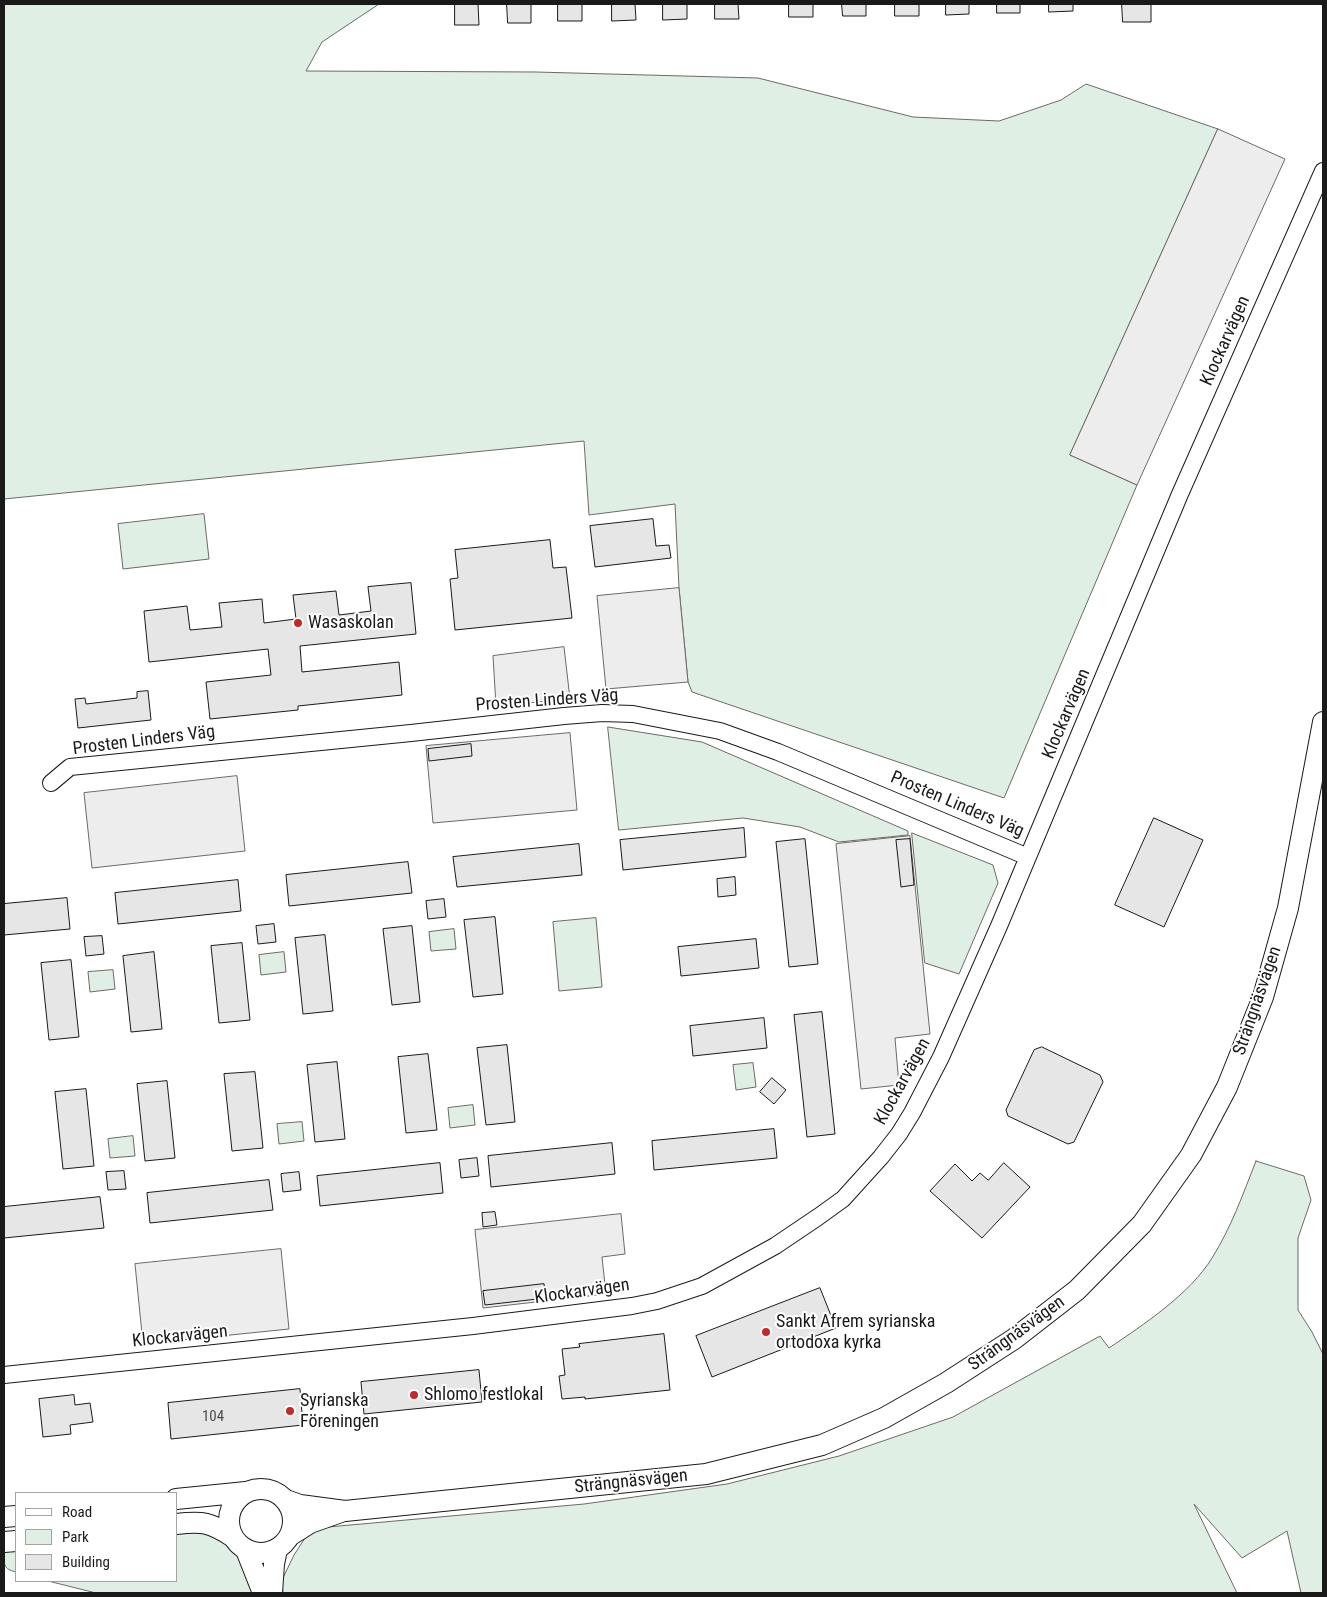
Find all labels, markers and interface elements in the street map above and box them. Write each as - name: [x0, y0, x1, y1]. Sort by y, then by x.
- street label: Klockarvägen: [1197, 293, 1255, 389]
- place label: Wasaskolan: [308, 612, 394, 634]
- marker: Wasaskolan: [292, 617, 304, 629]
- street label: Klockarvägen: [1038, 666, 1096, 762]
- street label: Prosten Linders Väg: [475, 685, 619, 717]
- street label: Prosten Linders Väg: [72, 722, 216, 760]
- street label: Prosten Linders Väg: [887, 767, 1027, 843]
- street label: Strängnäsvägen: [1229, 944, 1287, 1058]
- street label: Klockarvägen: [870, 1035, 936, 1129]
- street label: Klockarvägen: [533, 1275, 631, 1309]
- street label: Strängnäsvägen: [965, 1292, 1069, 1376]
- place label: Sankt Afrem syrianska ortodoxa kyrka: [776, 1311, 935, 1354]
- street label: Klockarvägen: [131, 1321, 229, 1353]
- marker: Sankt Afrem syrianska ortodoxa kyrka: [760, 1326, 772, 1338]
- place label: Shlomo festlokal: [424, 1384, 543, 1406]
- marker: Shlomo festlokal: [408, 1389, 420, 1401]
- place label: Syrianska Föreningen: [300, 1390, 379, 1432]
- marker: Syrianska Föreningen: [284, 1405, 296, 1417]
- house number: 104: [202, 1408, 224, 1426]
- street label: Strängnäsvägen: [573, 1465, 689, 1499]
- legend: [15, 1492, 178, 1582]
- text: Road: [62, 1503, 92, 1521]
- text: Park: [62, 1528, 89, 1546]
- text: Building: [62, 1553, 110, 1571]

